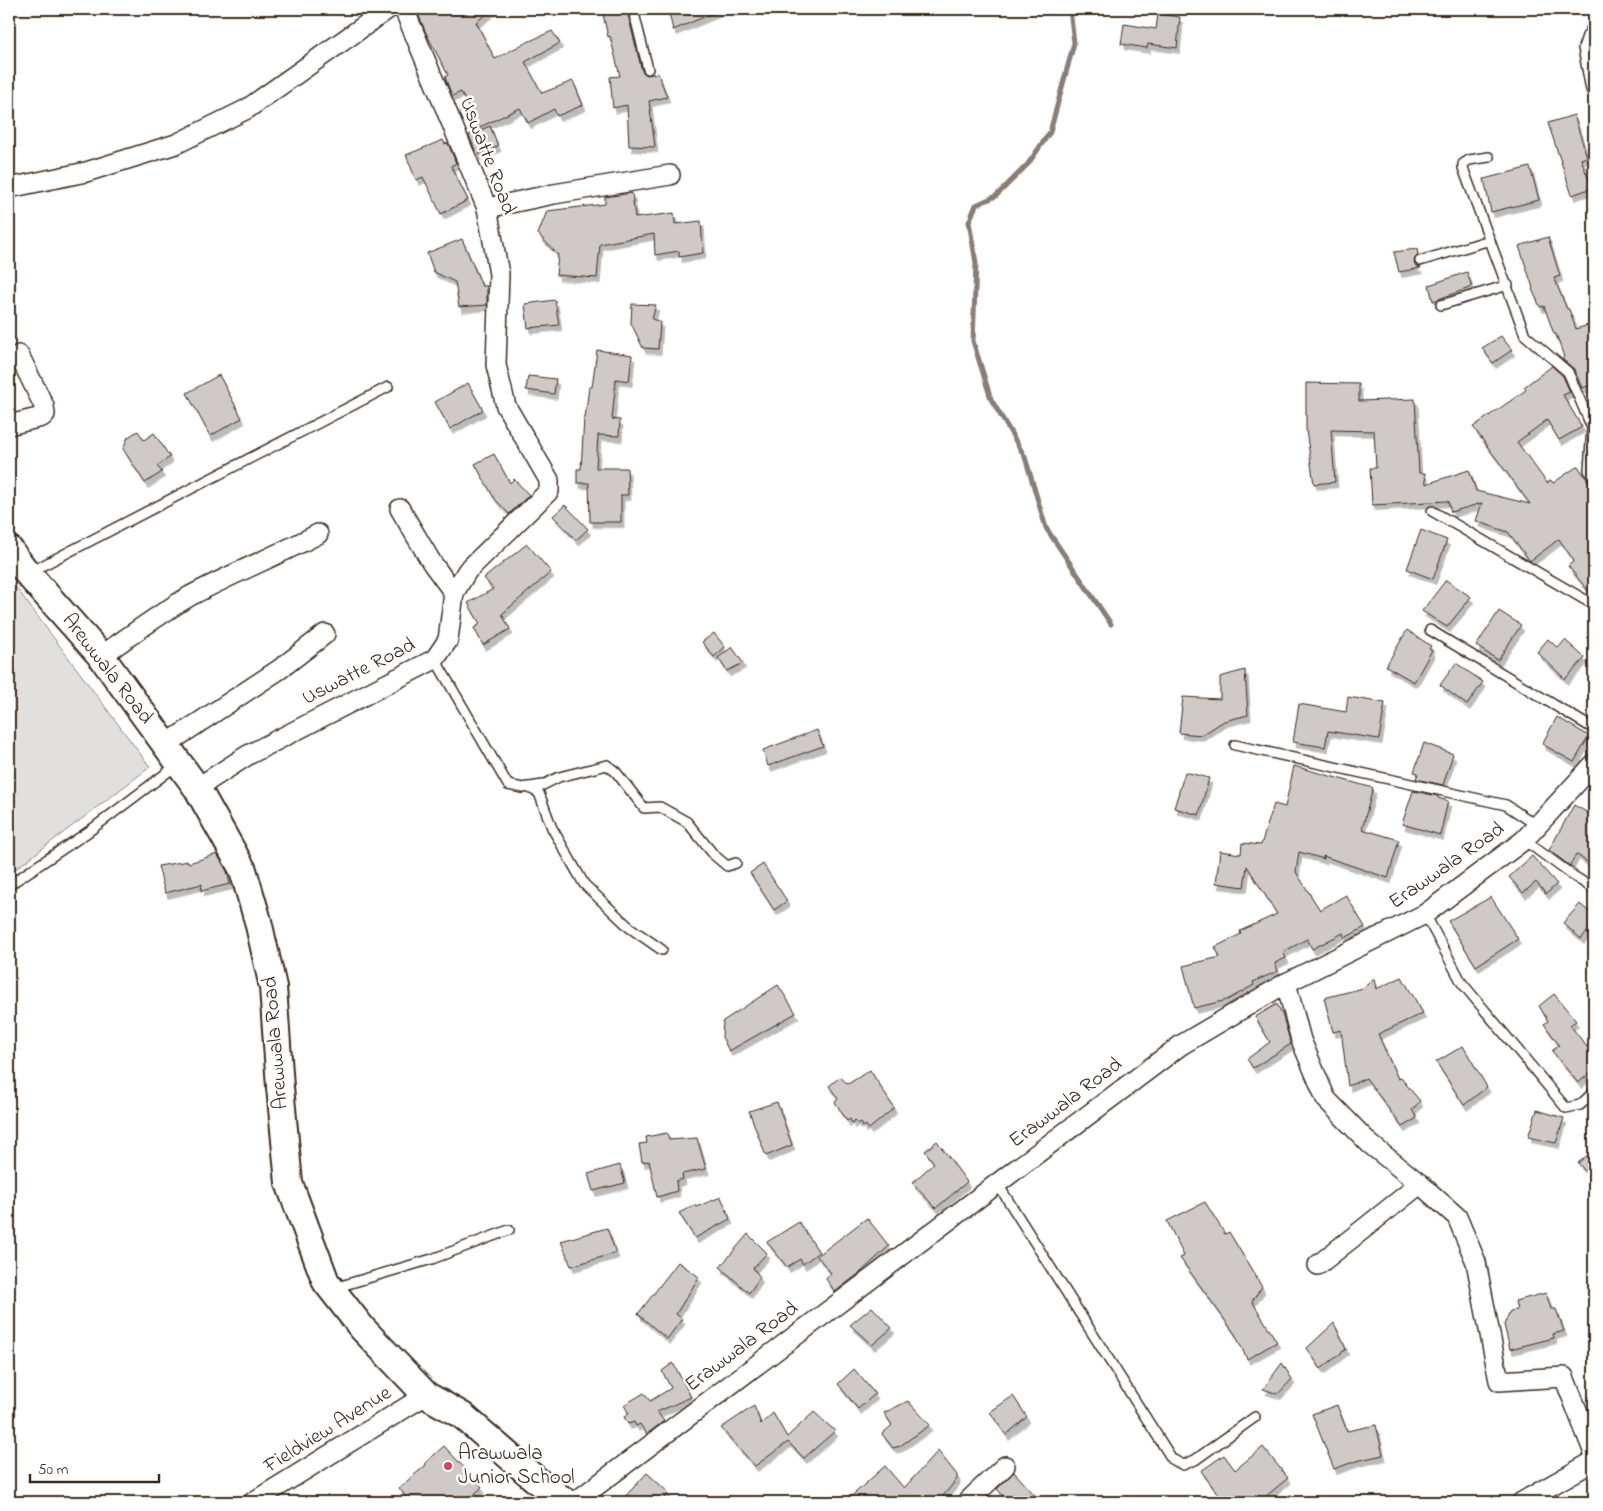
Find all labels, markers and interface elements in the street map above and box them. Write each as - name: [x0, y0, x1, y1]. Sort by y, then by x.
- street label: Uswatte Road: [451, 93, 523, 219]
- street label: Arewwala Road: [54, 607, 160, 731]
- street label: Uswatte Road: [297, 631, 421, 713]
- street label: Erawwala Road: [1383, 815, 1511, 917]
- street label: Arewwala Road: [255, 975, 297, 1111]
- street label: Erawwala Road: [1003, 1050, 1129, 1156]
- street label: Erawwala Road: [679, 1294, 805, 1400]
- street label: Fieldview Avenue: [258, 1378, 398, 1482]
- place label: Arawwala Junior School: [458, 1439, 575, 1493]
- scale bar: [30, 1451, 159, 1483]
- text: 50 m: [38, 1459, 69, 1481]
- marker: Arawwala Junior School: [442, 1460, 454, 1472]

